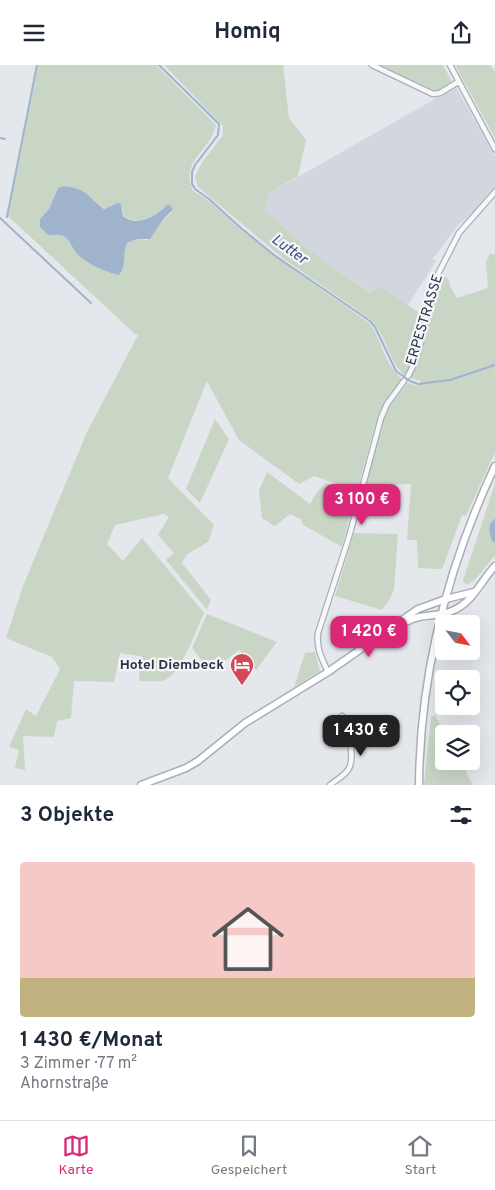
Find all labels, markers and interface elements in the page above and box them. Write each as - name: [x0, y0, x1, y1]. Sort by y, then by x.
- icon: menu: [20, 19, 48, 47]
- text: Homiq: [214, 19, 281, 46]
- icon: share: [447, 19, 475, 47]
- water label: Lutter: [267, 231, 312, 270]
- street label: ERPESTRASSE: [403, 272, 447, 368]
- pin: 3 100 €: [316, 483, 408, 526]
- text: 3 100 €: [334, 490, 390, 510]
- pin: 1 420 €: [323, 615, 415, 658]
- north arrow: [435, 615, 480, 660]
- map controls: [435, 615, 480, 770]
- text: 1 420 €: [341, 622, 397, 642]
- hotel icon: Hotel Diembeck: [229, 652, 255, 686]
- place label: Hotel Diembeck: [120, 657, 224, 674]
- button: locate: [435, 670, 480, 715]
- pin: 1 430 €: [315, 715, 407, 757]
- text: 1 430 €: [334, 721, 388, 741]
- button: layers: [435, 725, 480, 770]
- icon: filters: [447, 801, 475, 829]
- text: 3 Objekte: [20, 802, 114, 829]
- icon: home: [203, 894, 293, 984]
- text: 1 430 €/Monat: [20, 1027, 163, 1054]
- text: 3 Zimmer · 77 m²: [20, 1054, 137, 1074]
- text: Ahornstraße: [20, 1074, 109, 1094]
- tab: Karte: [59, 1132, 94, 1179]
- tab: Gespeichert: [211, 1132, 287, 1179]
- tab: Start: [404, 1132, 436, 1179]

